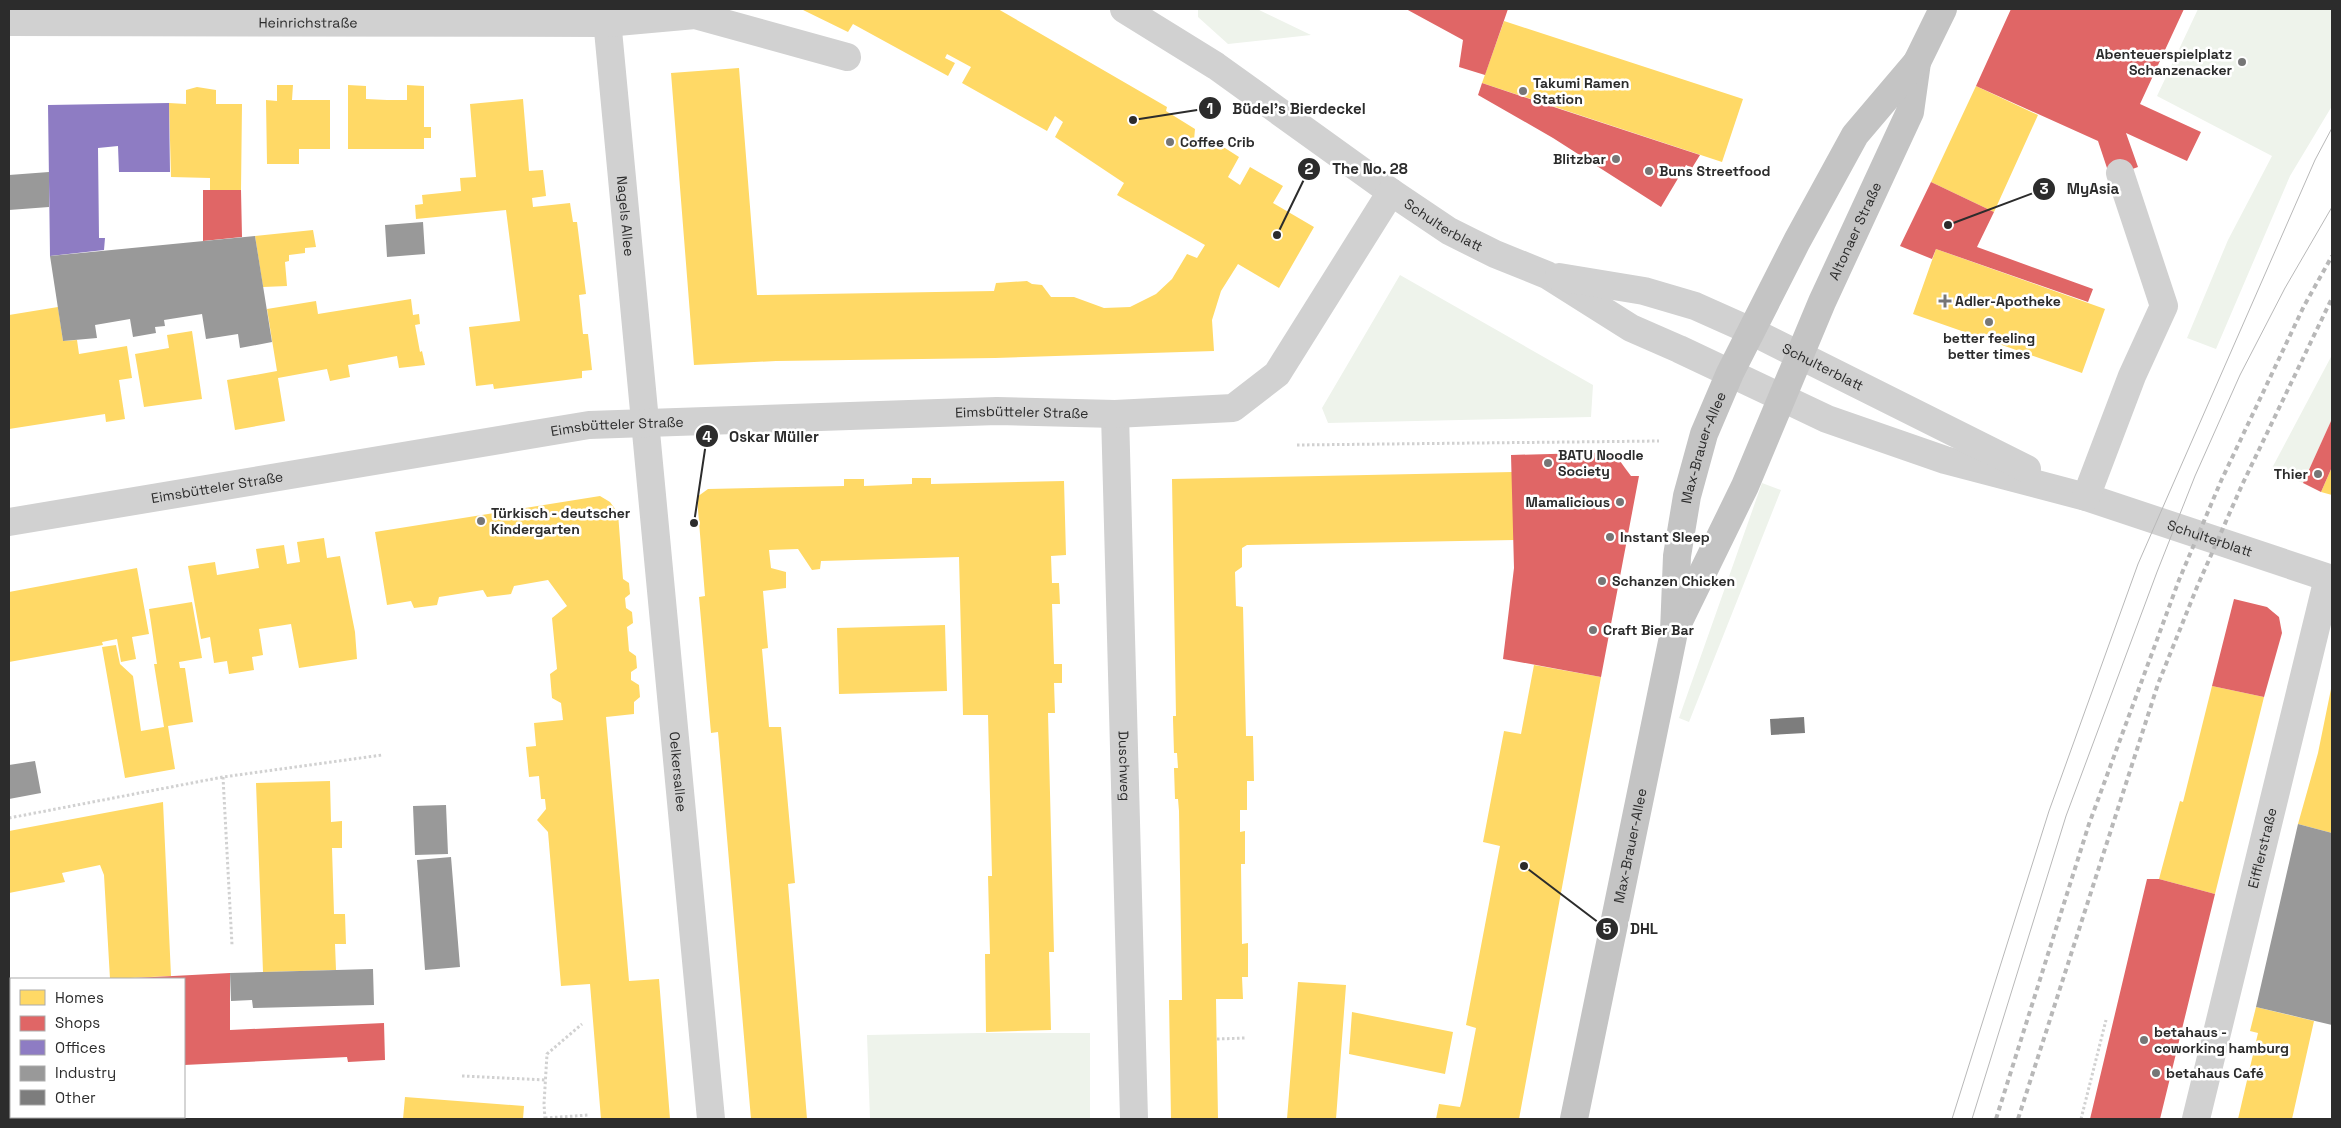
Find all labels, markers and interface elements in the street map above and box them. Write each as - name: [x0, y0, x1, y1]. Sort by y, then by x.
- street label: Heinrichstraße: [258, 13, 358, 32]
- place label: Abenteuerspielplatz Schanzenacker: [2096, 45, 2232, 79]
- marker: Abenteuerspielplatz Schanzenacker: [2236, 56, 2248, 68]
- place label: Takumi Ramen Station: [1533, 74, 1629, 108]
- marker: Takumi Ramen Station: [1517, 85, 1529, 97]
- callout: Büdel’s Bierdeckel: [1197, 93, 1375, 123]
- text: 1: [1207, 99, 1213, 118]
- text: Büdel’s Bierdeckel: [1232, 99, 1366, 118]
- place label: Coffee Crib: [1180, 133, 1255, 151]
- marker: Coffee Crib: [1164, 136, 1176, 148]
- place label: Blitzbar: [1553, 150, 1606, 168]
- marker: Blitzbar: [1610, 153, 1622, 165]
- callout: The No. 28: [1297, 154, 1418, 184]
- text: 2: [1305, 159, 1314, 178]
- text: The No. 28: [1332, 159, 1408, 178]
- place label: Buns Streetfood: [1659, 162, 1771, 180]
- marker: Buns Streetfood: [1643, 165, 1655, 177]
- callout: MyAsia: [2031, 174, 2129, 204]
- street label: Nagels Allee: [613, 175, 638, 257]
- street label: Altonaer Straße: [1824, 179, 1885, 283]
- text: 3: [2039, 179, 2049, 198]
- text: MyAsia: [2067, 179, 2120, 198]
- street label: Schulterblatt: [1401, 194, 1486, 255]
- place label: Adler-Apotheke: [1955, 292, 2061, 310]
- marker: Adler-Apotheke: [1939, 295, 1951, 307]
- marker: better feeling better times: [1983, 316, 1995, 328]
- place label: better feeling better times: [1943, 329, 2035, 363]
- street label: Schulterblatt: [1779, 339, 1867, 395]
- street label: Max-Brauer-Allee: [1677, 389, 1730, 505]
- street label: Eimsbütteler Straße: [955, 402, 1089, 422]
- street label: Eimsbütteler Straße: [549, 413, 684, 440]
- callout: Oskar Müller: [694, 421, 829, 451]
- text: 4: [702, 427, 712, 446]
- text: Oskar Müller: [729, 427, 819, 446]
- place label: BATU Noodle Society: [1558, 446, 1644, 480]
- marker: BATU Noodle Society: [1542, 457, 1554, 469]
- place label: Thier: [2274, 465, 2308, 483]
- street label: Eimsbütteler Straße: [150, 467, 284, 507]
- marker: Thier: [2312, 468, 2324, 480]
- place label: Mamalicious: [1526, 493, 1610, 511]
- marker: Mamalicious: [1614, 496, 1626, 508]
- place label: Türkisch - deutscher Kindergarten: [491, 504, 631, 538]
- marker: Türkisch - deutscher Kindergarten: [475, 515, 487, 527]
- street label: Schulterblatt: [2165, 516, 2255, 561]
- place label: Instant Sleep: [1620, 528, 1710, 546]
- marker: Instant Sleep: [1604, 531, 1616, 543]
- place label: Schanzen Chicken: [1612, 572, 1735, 590]
- marker: Schanzen Chicken: [1596, 575, 1608, 587]
- place label: Craft Bier Bar: [1603, 621, 1694, 639]
- marker: Craft Bier Bar: [1587, 624, 1599, 636]
- street label: Duschweg: [1115, 730, 1134, 801]
- street label: Oelkersallee: [665, 731, 691, 813]
- street label: Max-Brauer-Allee: [1610, 787, 1651, 905]
- street label: Eifflerstraße: [2244, 806, 2281, 890]
- callout: DHL: [1595, 914, 1667, 944]
- text: 5: [1602, 919, 1612, 938]
- text: DHL: [1630, 919, 1658, 938]
- legend: [10, 978, 185, 1118]
- text: Homes: [55, 988, 104, 1007]
- text: Shops: [55, 1013, 100, 1032]
- place label: betahaus - coworking hamburg: [2154, 1023, 2289, 1057]
- marker: betahaus - coworking hamburg: [2138, 1034, 2150, 1046]
- text: Offices: [55, 1038, 106, 1057]
- text: Industry: [55, 1063, 116, 1082]
- place label: betahaus Café: [2166, 1064, 2264, 1082]
- marker: betahaus Café: [2150, 1067, 2162, 1079]
- text: Other: [55, 1088, 96, 1107]

